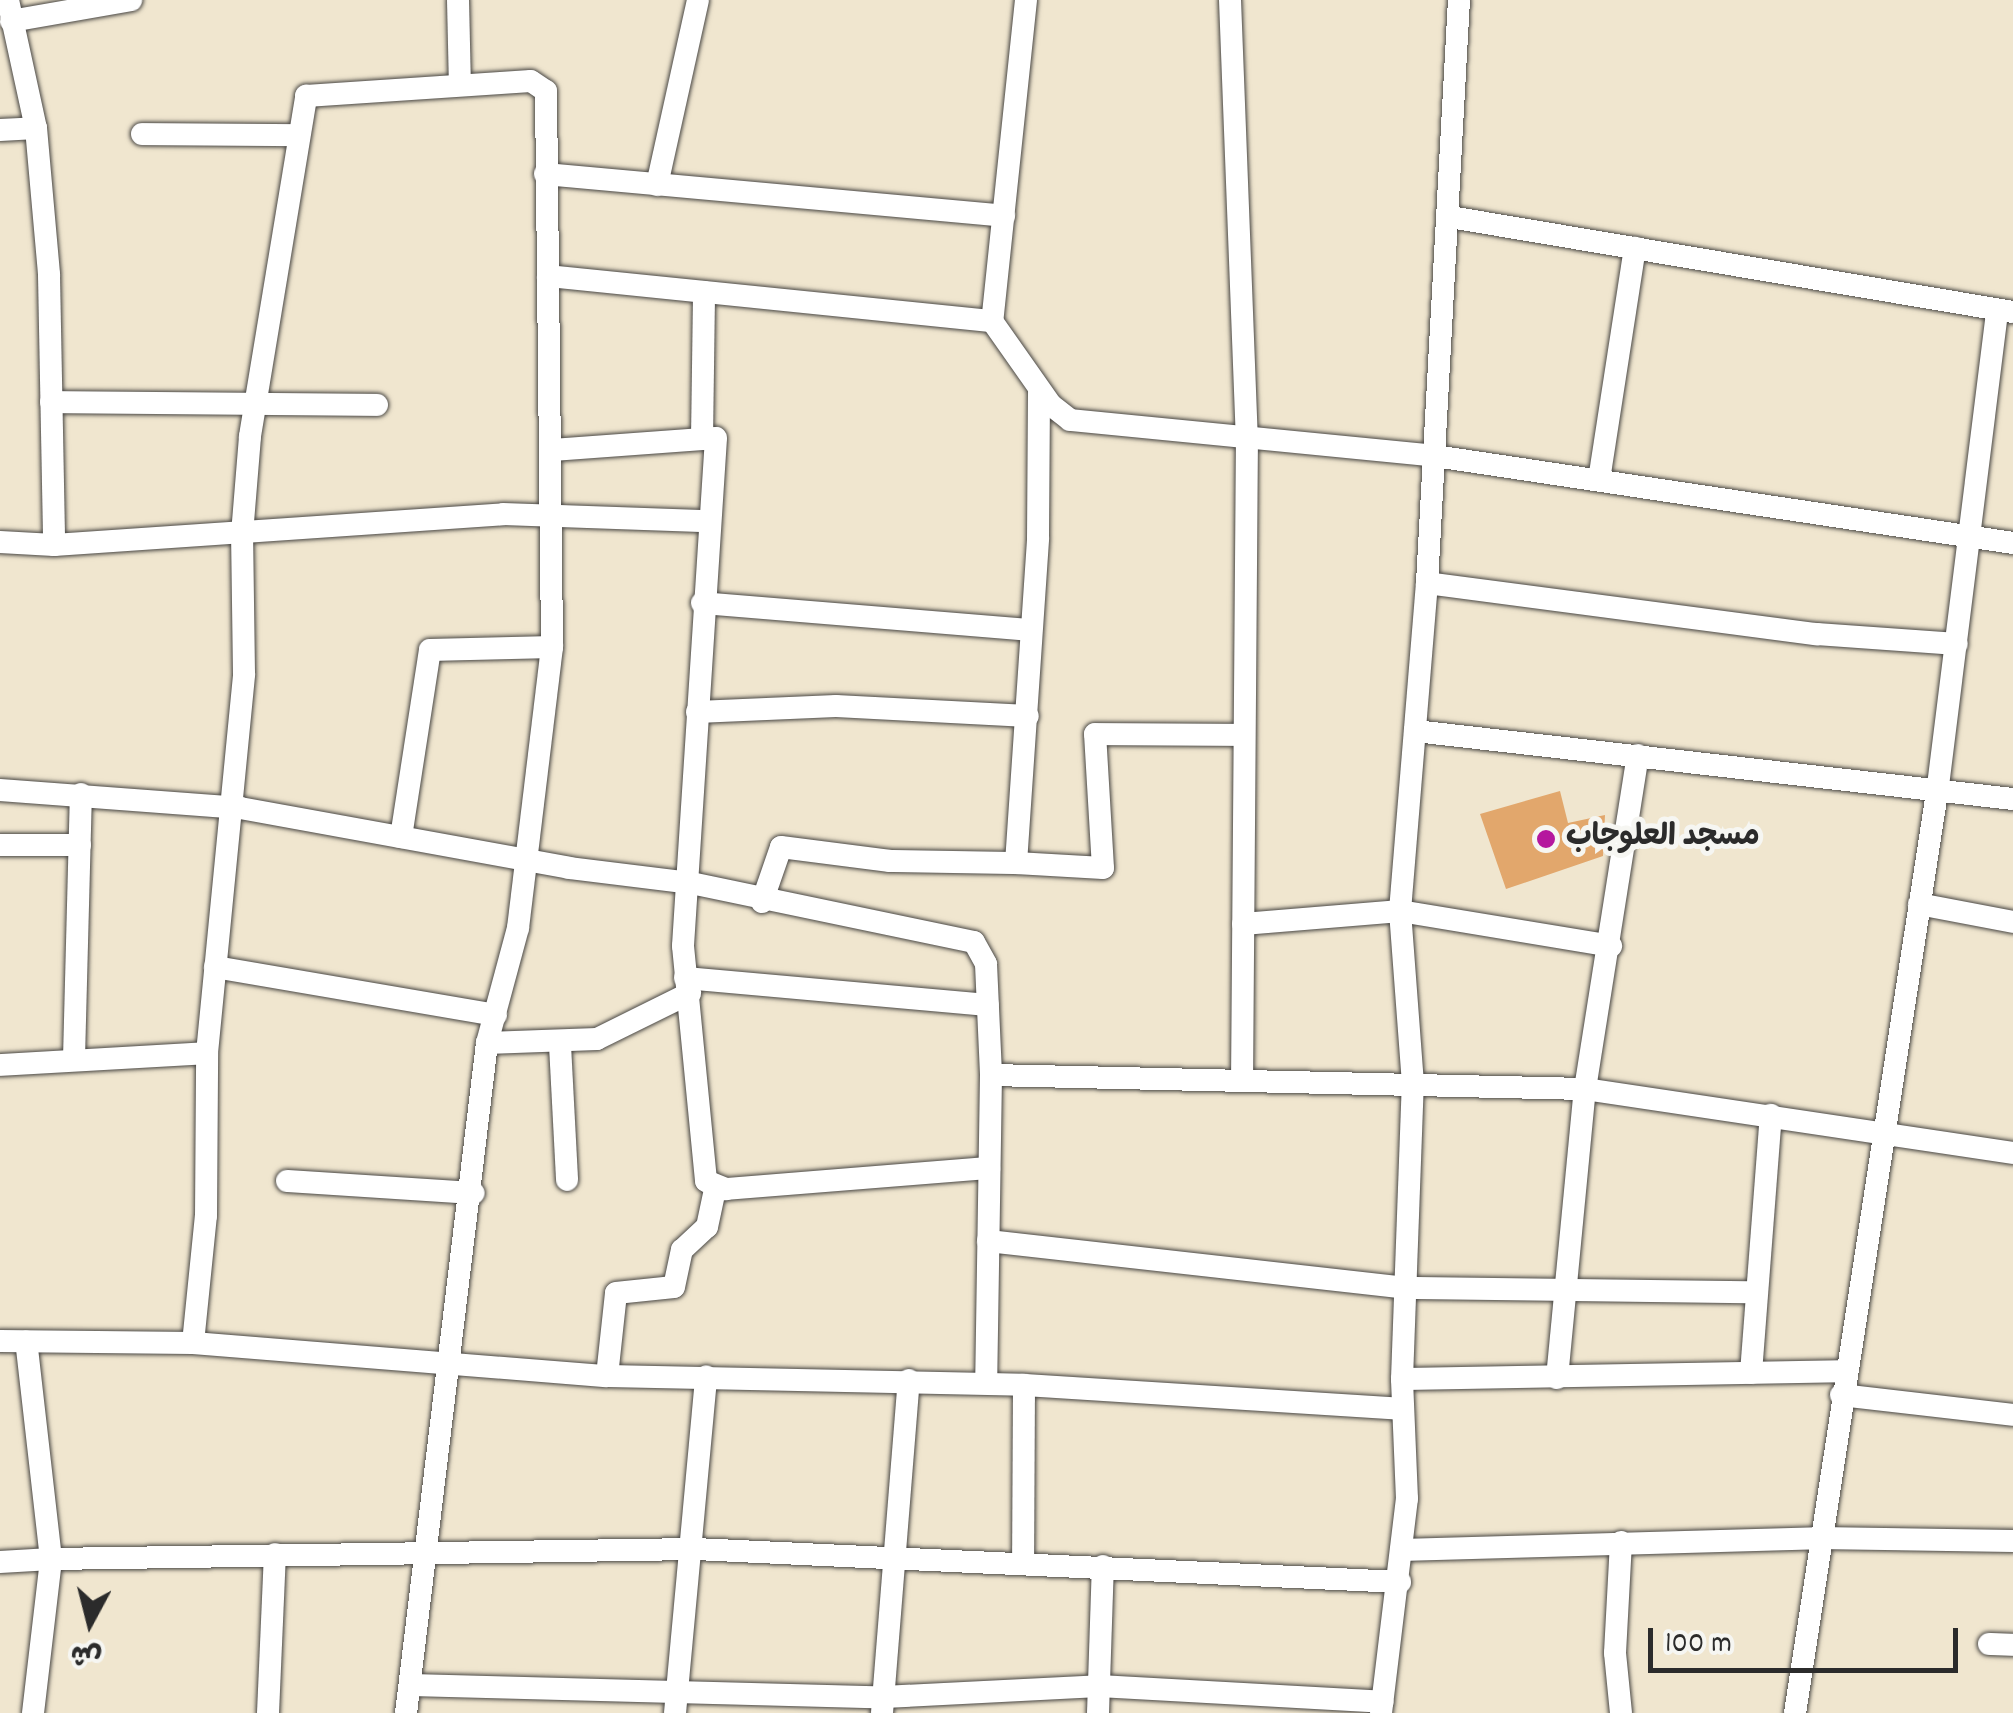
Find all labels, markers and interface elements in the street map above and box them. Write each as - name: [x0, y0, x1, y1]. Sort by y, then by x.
- place label: مسجد العلوجاب: [1566, 821, 1760, 857]
- marker: مسجد العلوجاب: [1535, 828, 1557, 850]
- north arrow: [40, 1573, 140, 1673]
- scale bar: [1653, 1608, 1963, 1670]
- text: 100 m: [1665, 1624, 1732, 1667]
- text: ش: [69, 1631, 104, 1675]

